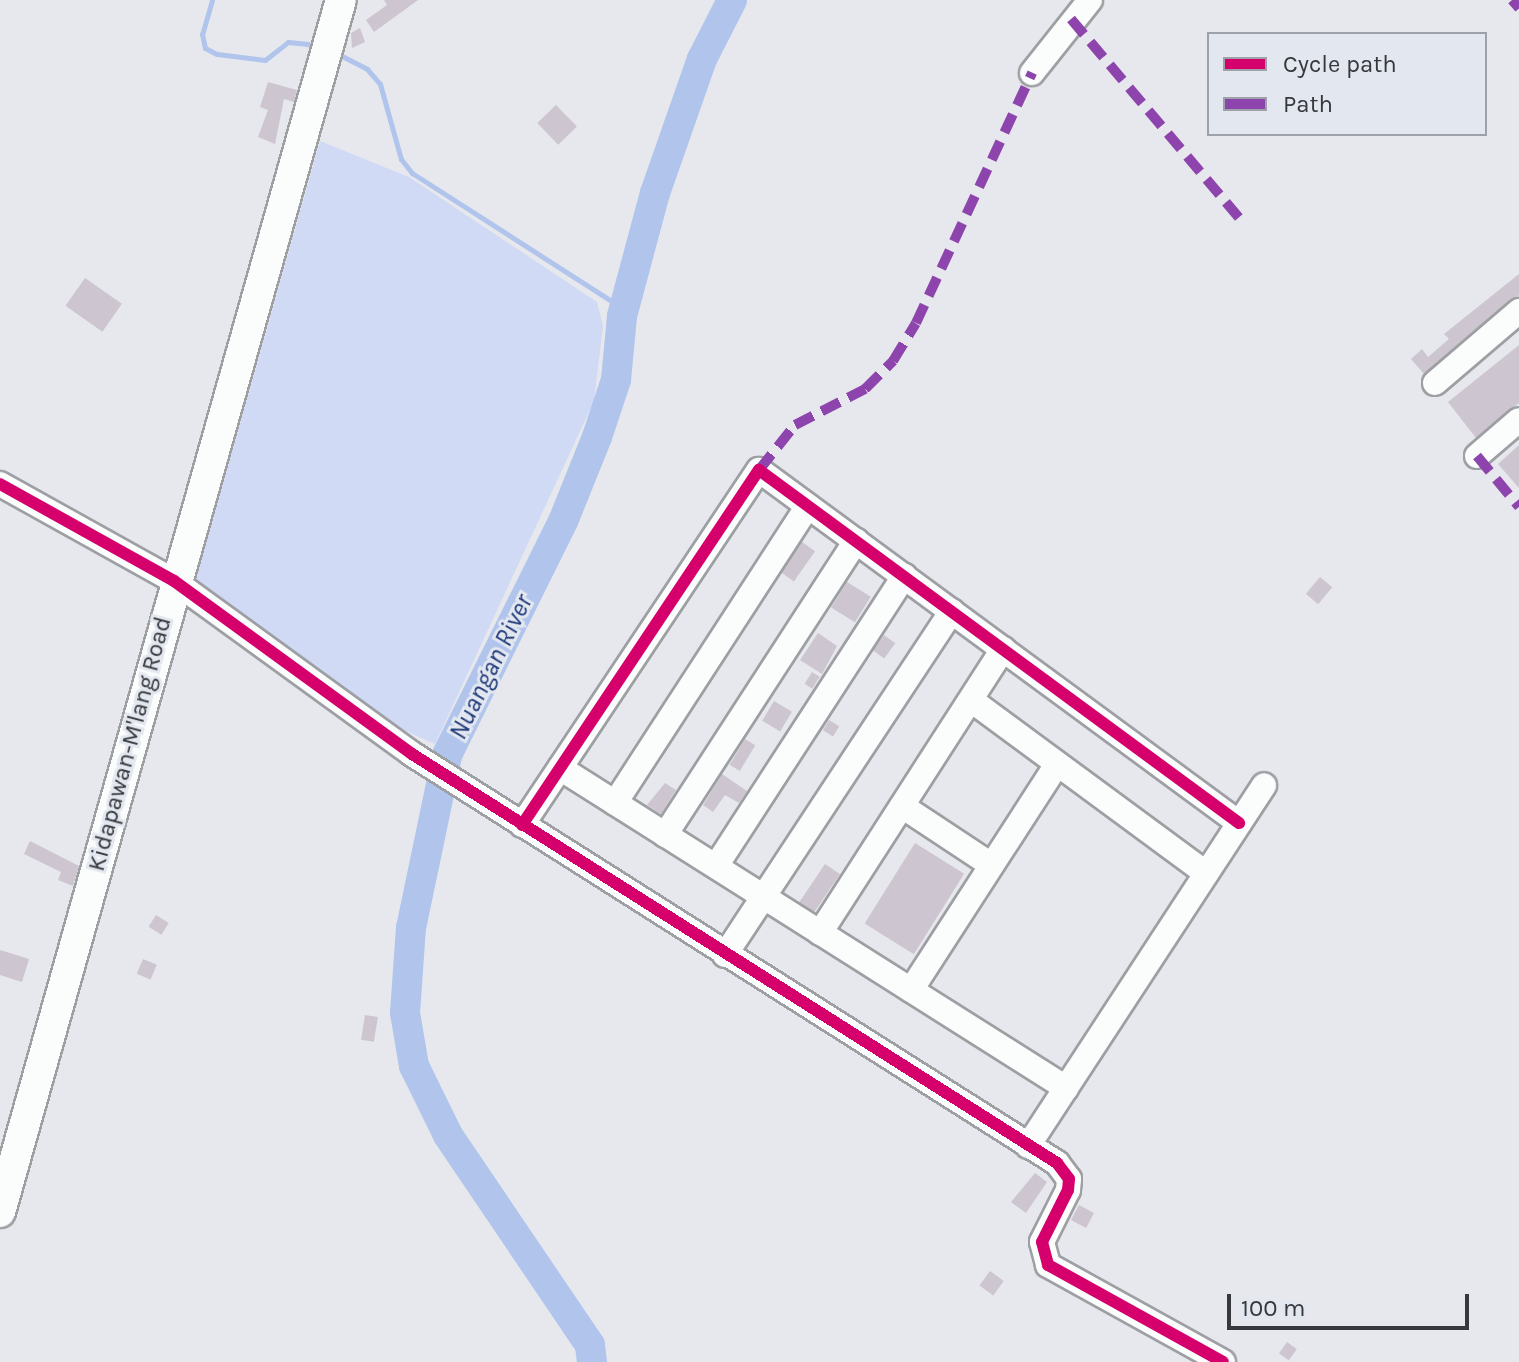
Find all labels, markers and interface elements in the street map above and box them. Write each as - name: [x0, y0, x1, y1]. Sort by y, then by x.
- legend: [1207, 32, 1487, 136]
- text: Cycle path: [1283, 50, 1397, 78]
- text: Path: [1283, 90, 1333, 118]
- water label: Nuangan River: [442, 589, 540, 745]
- street label: Kidapawan-M'lang Road: [82, 614, 178, 874]
- scale bar: [1231, 1278, 1473, 1328]
- text: 100 m: [1241, 1294, 1306, 1322]

